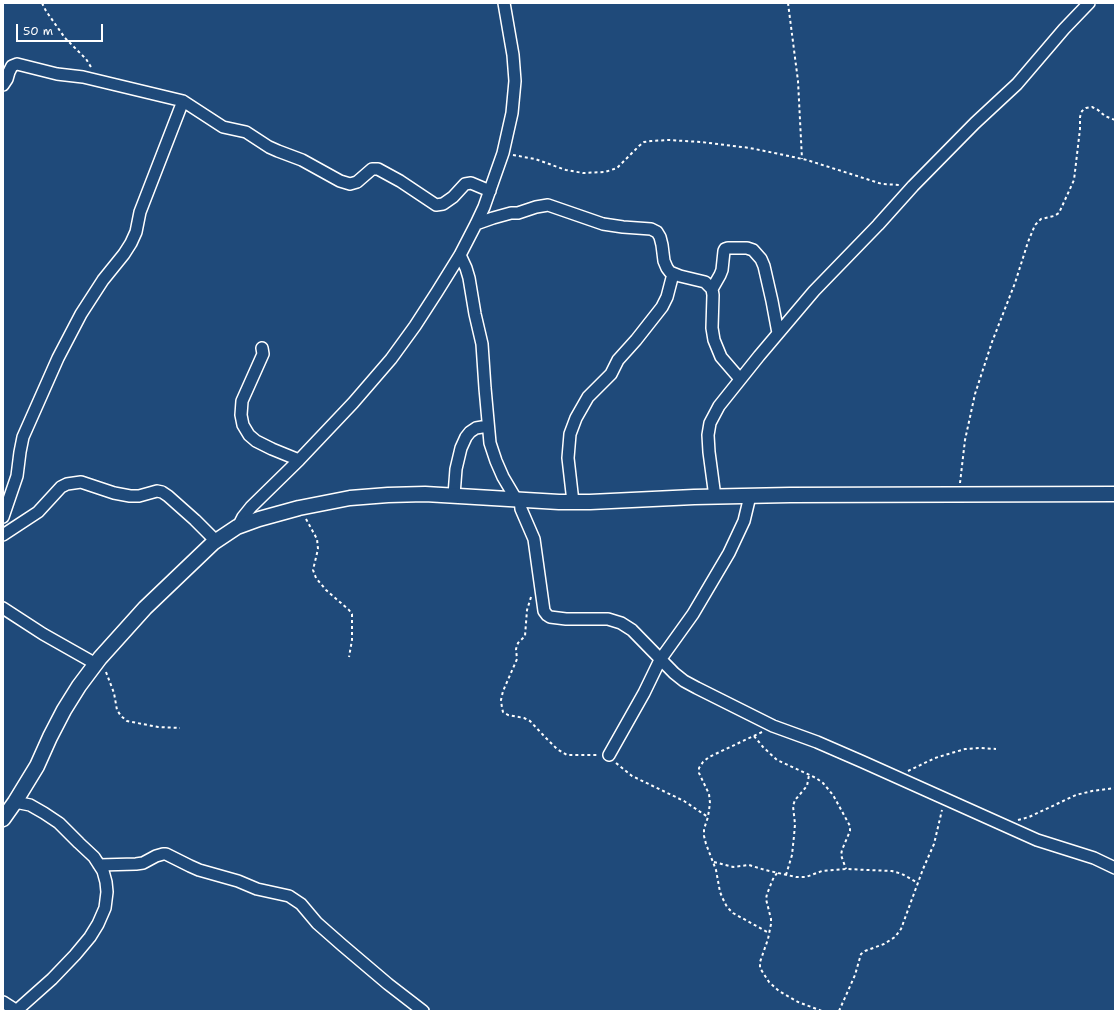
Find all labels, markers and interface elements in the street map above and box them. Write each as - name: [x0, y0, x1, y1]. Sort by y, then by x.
- scale bar: [18, 16, 105, 42]
- text: 50 m: [23, 23, 53, 39]

